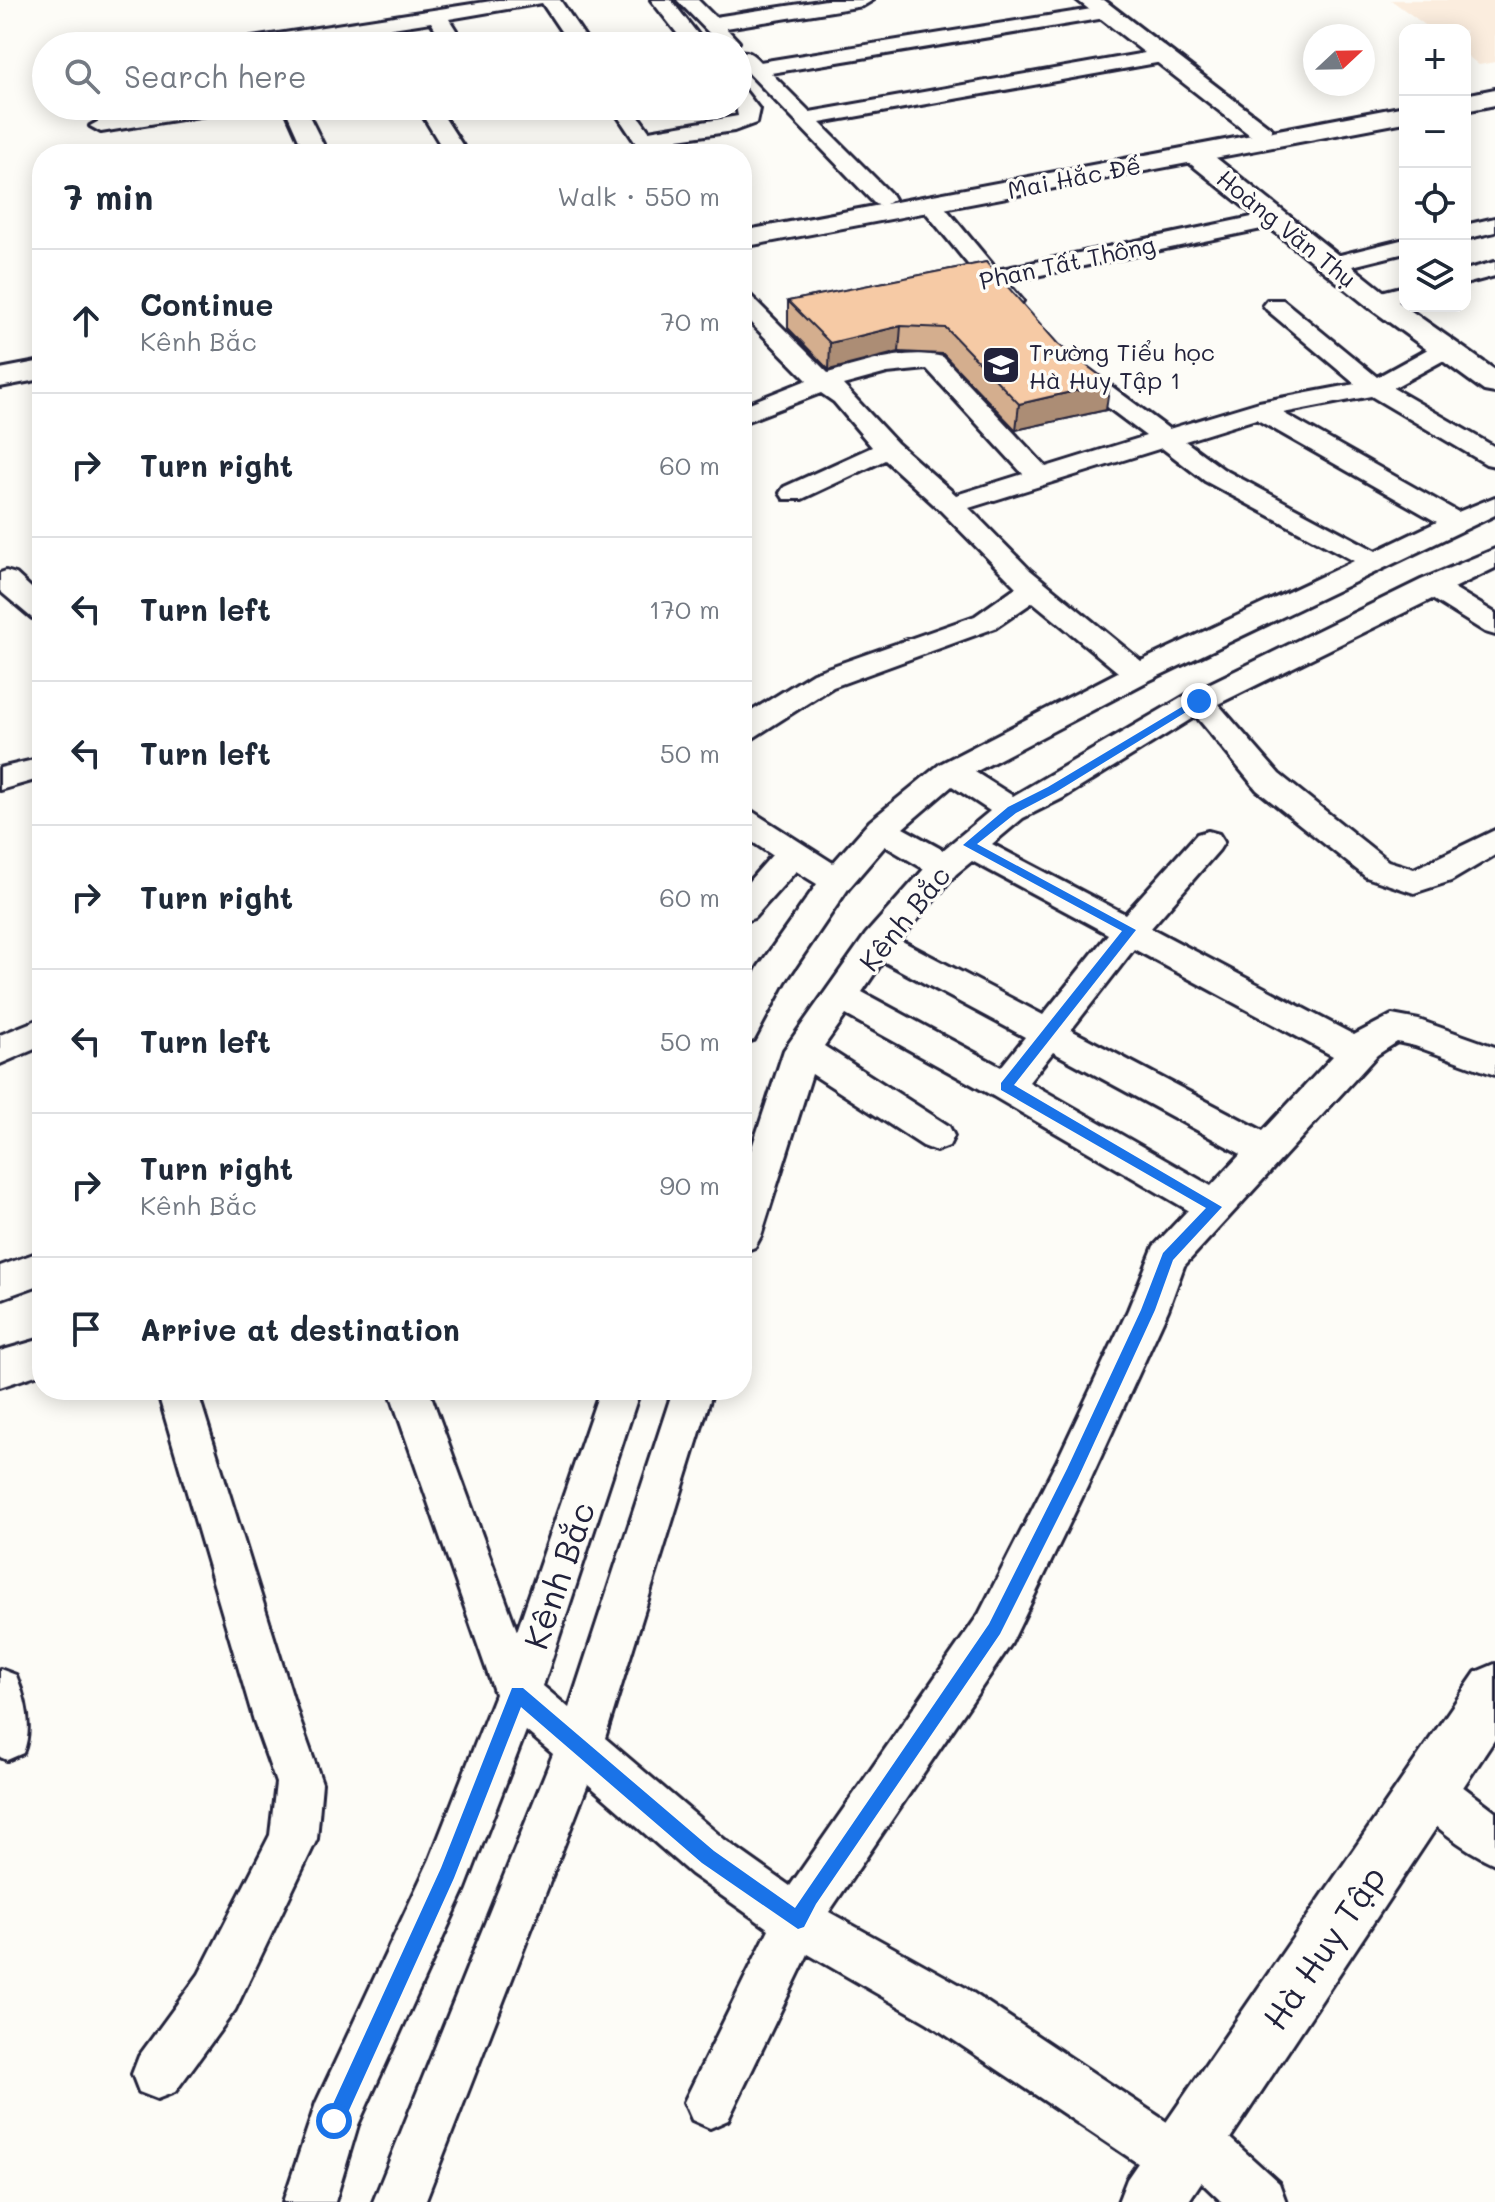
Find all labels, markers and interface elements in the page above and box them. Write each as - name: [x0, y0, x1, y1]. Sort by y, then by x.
- north arrow: [1303, 24, 1375, 96]
- map controls: [1399, 24, 1471, 312]
- button: +: [1399, 24, 1471, 96]
- search box: [32, 32, 752, 120]
- icon: search: [60, 54, 104, 98]
- text: Search here: [124, 56, 307, 96]
- button: −: [1399, 96, 1471, 168]
- street label: Mai Hắc Đế: [1005, 149, 1143, 205]
- street label: Hoàng Văn Thụ: [1211, 162, 1363, 294]
- button: locate: [1399, 168, 1471, 240]
- text: 7 min: [64, 174, 153, 219]
- text: Walk · 550 m: [557, 179, 720, 213]
- street label: Phan Tất Thông: [976, 228, 1158, 296]
- button: layers: [1399, 240, 1471, 312]
- text: Continue: [140, 284, 273, 324]
- icon: ahead: [64, 299, 108, 343]
- text: 70 m: [660, 304, 720, 338]
- text: Kênh Bắc: [140, 324, 257, 358]
- place label: Trường Tiểu học Hà Huy Tập 1: [1029, 336, 1215, 395]
- school or university icon: Trường Tiểu học Hà Huy Tập 1: [980, 344, 1022, 386]
- icon: right: [64, 443, 108, 487]
- text: Turn right: [140, 445, 293, 485]
- text: 60 m: [659, 448, 720, 482]
- icon: left: [64, 587, 108, 631]
- text: Turn left: [140, 589, 271, 629]
- text: 170 m: [649, 592, 720, 626]
- route end: [1181, 683, 1217, 719]
- icon: left: [64, 731, 108, 775]
- text: Turn left: [140, 733, 271, 773]
- text: 50 m: [660, 736, 720, 770]
- street label: Kênh Bắc: [850, 858, 958, 978]
- icon: right: [64, 875, 108, 919]
- text: Turn right: [140, 877, 293, 917]
- text: 60 m: [659, 880, 720, 914]
- icon: left: [64, 1019, 108, 1063]
- text: Turn left: [140, 1021, 271, 1061]
- text: 50 m: [660, 1024, 720, 1058]
- text: Turn right: [140, 1148, 293, 1188]
- icon: right: [64, 1163, 108, 1207]
- text: 90 m: [660, 1168, 720, 1202]
- text: Kênh Bắc: [140, 1188, 257, 1222]
- icon: arrive: [64, 1307, 108, 1351]
- text: Arrive at destination: [140, 1309, 460, 1349]
- street label: Kênh Bắc: [512, 1495, 604, 1655]
- street label: Hà Huy Tập: [1252, 1856, 1394, 2038]
- route start: [316, 2103, 352, 2139]

